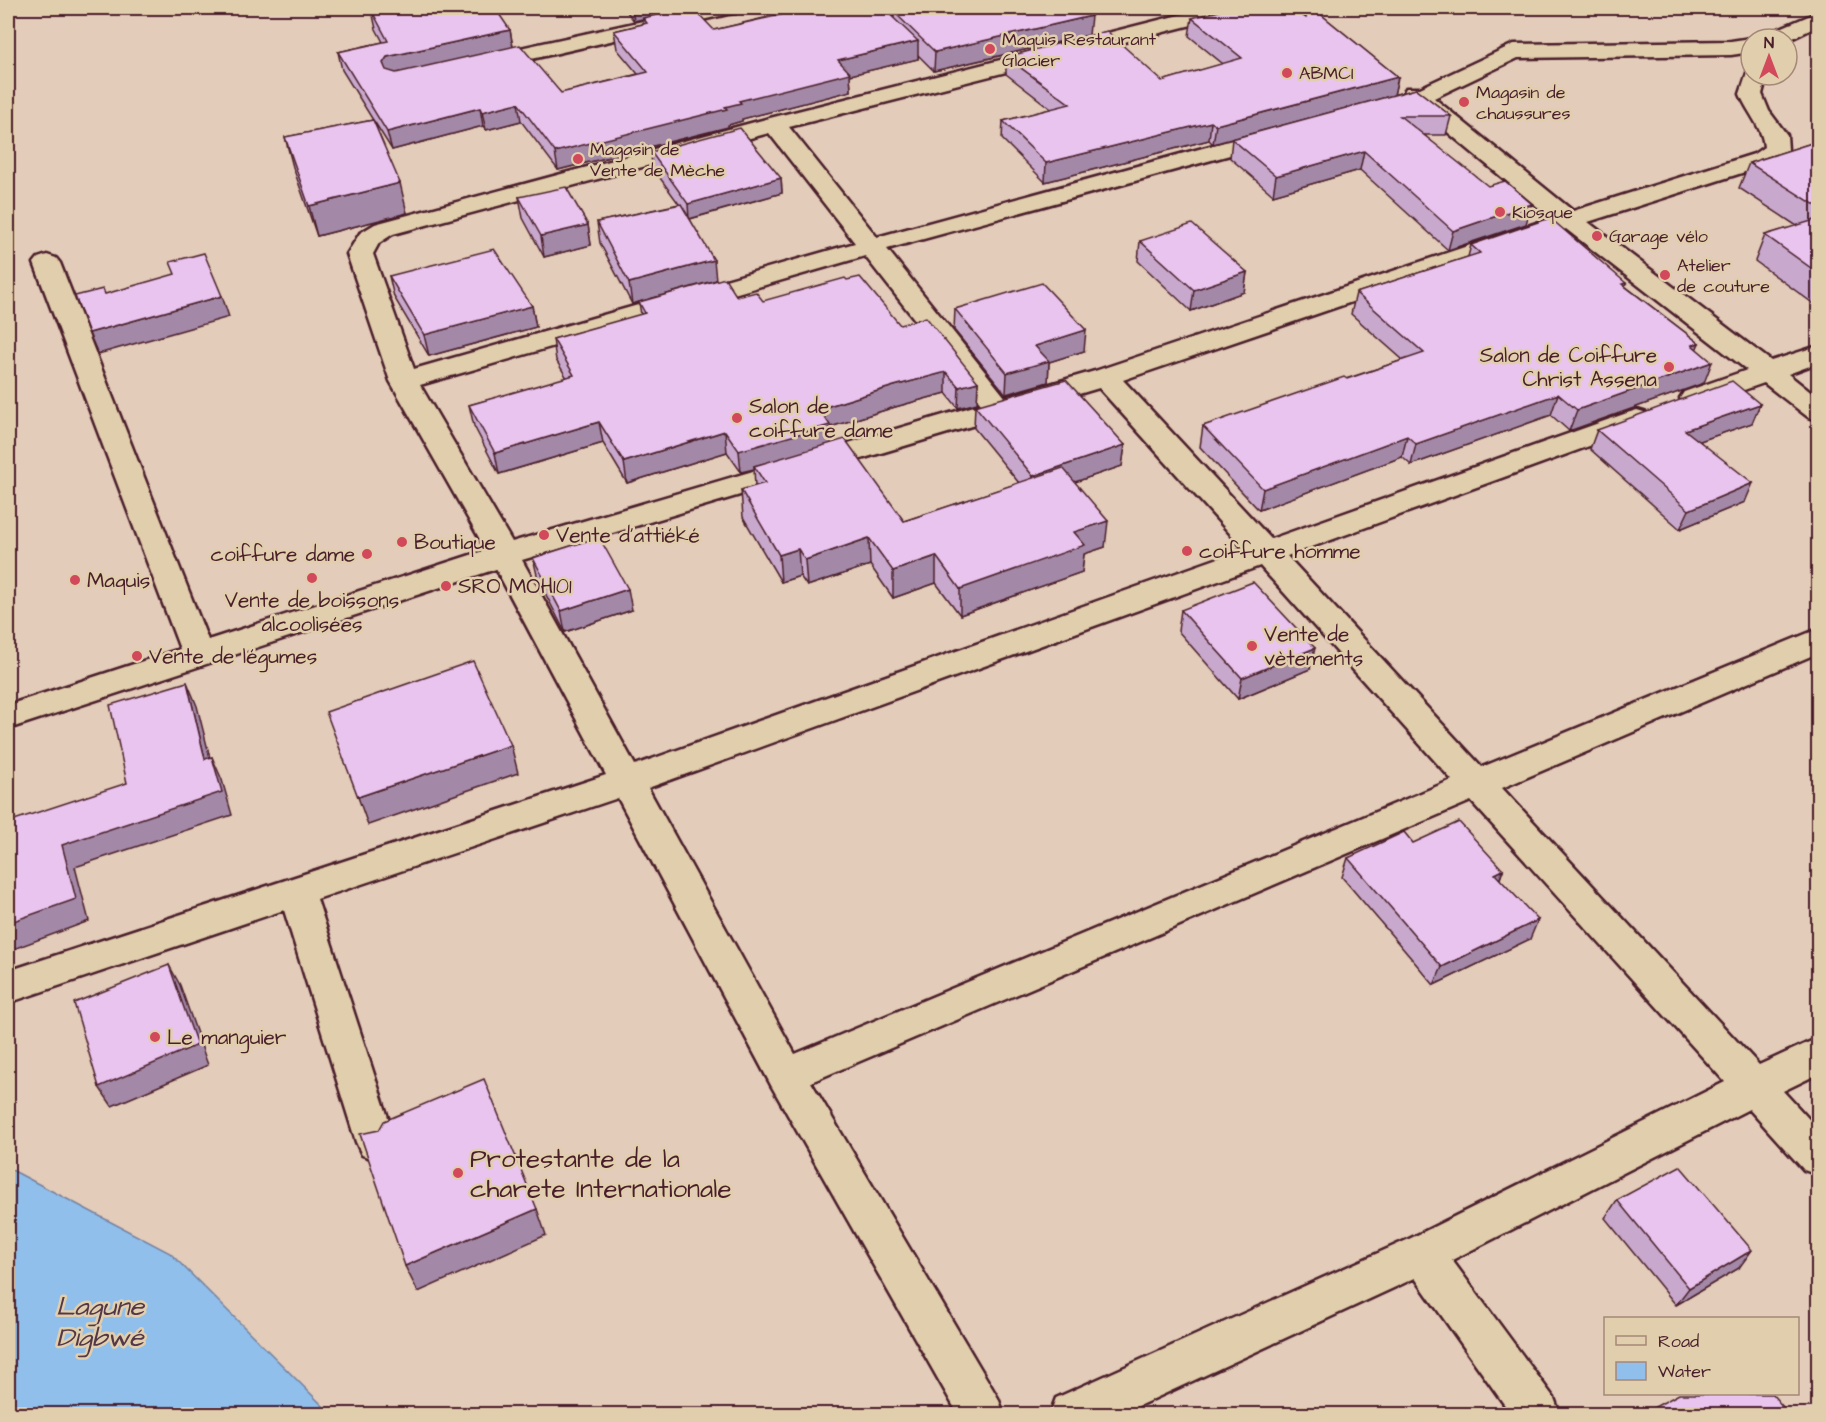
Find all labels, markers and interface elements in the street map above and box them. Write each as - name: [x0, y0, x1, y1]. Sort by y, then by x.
- place label: Maquis Restaurant Glacier: [1002, 27, 1157, 73]
- north arrow: [1739, 27, 1799, 87]
- text: N: [1764, 32, 1774, 54]
- marker: Maquis Restaurant Glacier: [983, 42, 997, 56]
- place label: ABMCI: [1299, 61, 1354, 86]
- marker: ABMCI: [1280, 66, 1294, 80]
- place label: Magasin de chaussures: [1476, 80, 1571, 126]
- marker: Magasin de chaussures: [1457, 95, 1471, 109]
- place label: Magasin de Vente de Mèche: [590, 137, 725, 183]
- marker: Magasin de Vente de Mèche: [571, 152, 585, 166]
- place label: Kiosque: [1512, 200, 1573, 225]
- marker: Kiosque: [1493, 205, 1507, 219]
- place label: Garage vélo: [1609, 224, 1708, 250]
- marker: Garage vélo: [1590, 229, 1604, 243]
- place label: Atelier de couture: [1677, 253, 1770, 299]
- marker: Atelier de couture: [1658, 268, 1672, 282]
- place label: Salon de Coiffure Christ Assena: [1480, 341, 1657, 394]
- marker: Salon de Coiffure Christ Assena: [1662, 360, 1676, 374]
- place label: Salon de coiffure dame: [749, 392, 893, 445]
- marker: Salon de coiffure dame: [730, 411, 744, 425]
- place label: Vente d'attiéké: [556, 521, 700, 550]
- place label: Boutique: [414, 528, 496, 557]
- marker: Vente d'attiéké: [537, 528, 551, 542]
- marker: Boutique: [395, 535, 409, 549]
- place label: coiffure homme: [1199, 537, 1361, 566]
- place label: coiffure dame: [211, 540, 355, 569]
- marker: coiffure homme: [1180, 544, 1194, 558]
- marker: coiffure dame: [360, 547, 374, 561]
- place label: Maquis: [87, 566, 150, 595]
- marker: Vente de boissons alcoolisées: [305, 571, 319, 585]
- place label: SRO MOH101: [458, 572, 572, 601]
- marker: Maquis: [68, 573, 82, 587]
- marker: SRO MOH101: [439, 579, 453, 593]
- place label: Vente de boissons alcoolisées: [225, 586, 399, 639]
- place label: Vente de vètements: [1264, 620, 1363, 673]
- marker: Vente de vètements: [1245, 639, 1259, 653]
- place label: Vente de légumes: [149, 642, 317, 673]
- marker: Vente de légumes: [130, 649, 144, 663]
- place label: Le manguier: [167, 1023, 287, 1054]
- marker: Le manguier: [148, 1030, 162, 1044]
- place label: Protestante de la charete Internationale: [470, 1141, 732, 1207]
- marker: Protestante de la charete Internationale: [451, 1166, 465, 1180]
- water label: Lagune Digbwé: [56, 1288, 145, 1358]
- legend: [1604, 1317, 1799, 1395]
- text: Road: [1658, 1329, 1699, 1354]
- text: Water: [1658, 1359, 1711, 1384]

